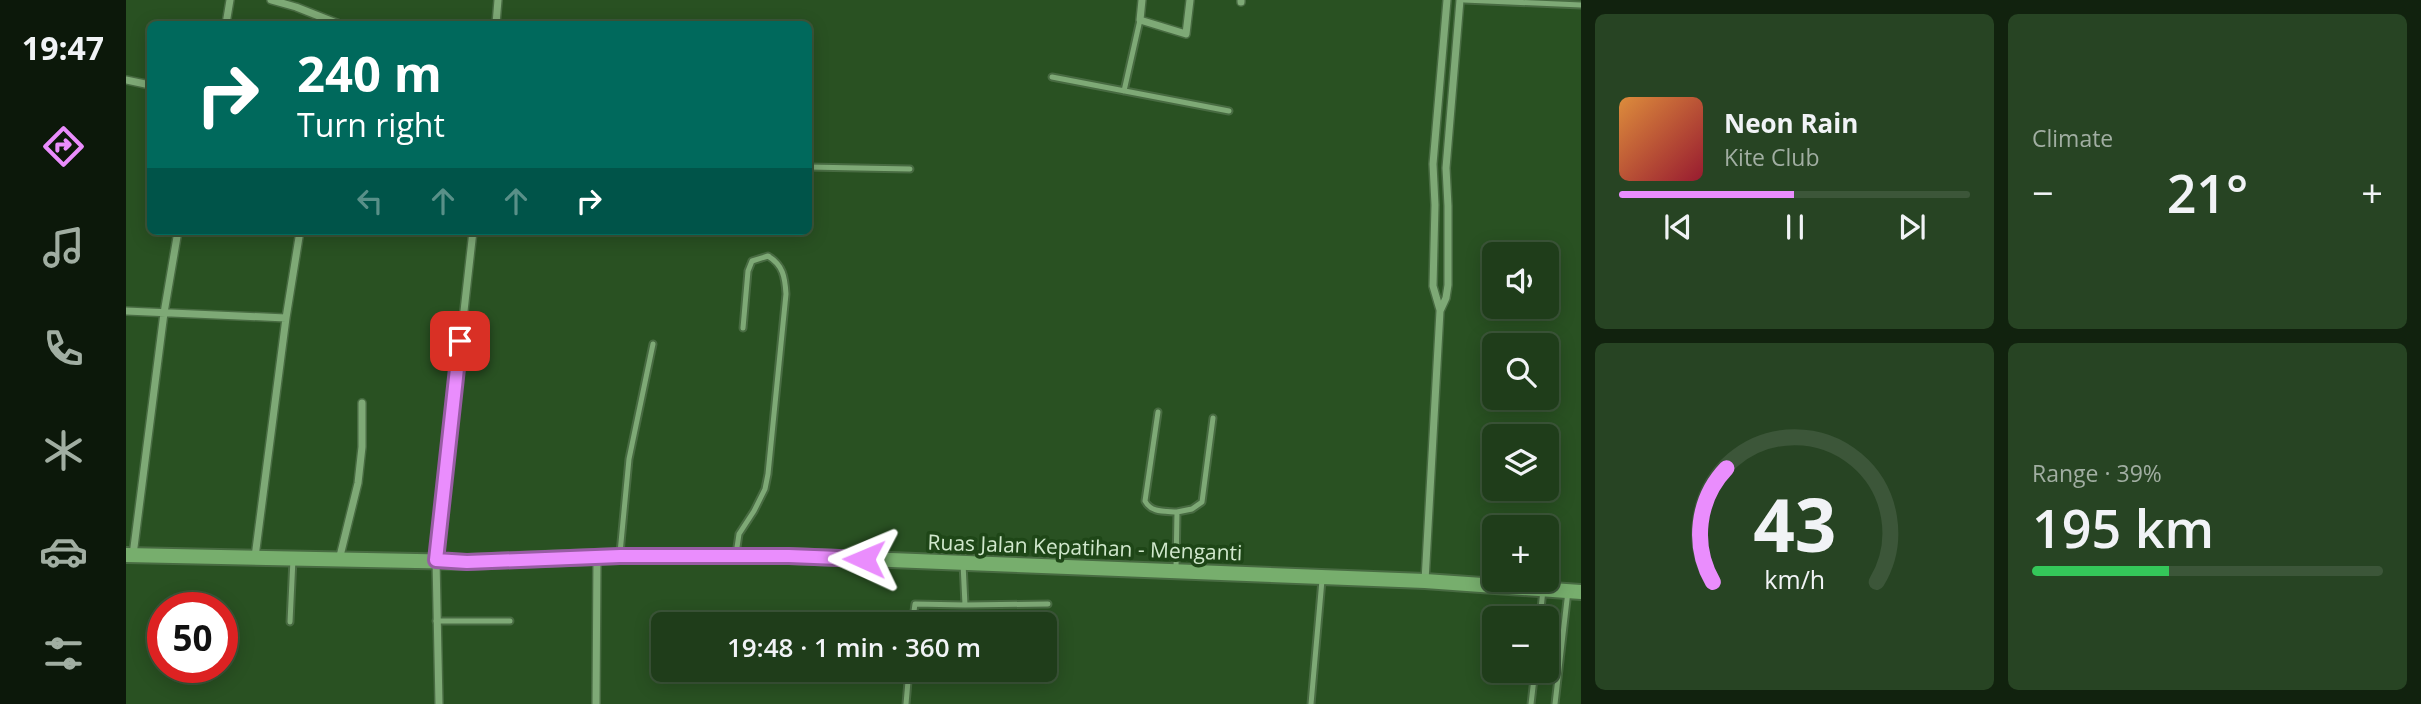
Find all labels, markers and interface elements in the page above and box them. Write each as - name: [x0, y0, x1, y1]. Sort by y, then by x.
- text: 19:47: [22, 26, 104, 69]
- text: 240 m: [297, 40, 442, 106]
- icon: right: [182, 49, 273, 140]
- text: Turn right: [297, 103, 445, 146]
- text: Neon Rain: [1724, 105, 1858, 141]
- icon: directions: [39, 122, 88, 171]
- text: Climate: [2032, 122, 2113, 154]
- text: Kite Club: [1724, 141, 1819, 173]
- text: 21°: [2167, 157, 2248, 228]
- text: −: [2032, 166, 2054, 218]
- text: +: [2361, 166, 2383, 218]
- icon: left: [351, 182, 389, 220]
- icon: ahead: [424, 182, 462, 220]
- icon: ahead: [497, 182, 535, 220]
- icon: right: [570, 182, 608, 220]
- icon: previous: [1659, 208, 1697, 246]
- icon: pause: [1776, 208, 1814, 246]
- icon: next: [1893, 208, 1931, 246]
- icon: music: [39, 223, 88, 272]
- map controls: [1482, 242, 1559, 683]
- button: sound: [1482, 242, 1559, 319]
- pin: [430, 311, 490, 371]
- icon: arrive: [441, 322, 479, 360]
- icon: phone: [39, 324, 88, 373]
- button: search: [1482, 333, 1559, 410]
- button: layers: [1482, 424, 1559, 501]
- icon: climate: [39, 426, 88, 475]
- text: Range · 39%: [2032, 457, 2162, 489]
- text: 43: [1753, 475, 1836, 574]
- text: 195 km: [2032, 492, 2214, 563]
- button: +: [1482, 515, 1559, 592]
- position arrow: [827, 522, 901, 596]
- icon: car: [39, 527, 88, 576]
- street label: Ruas Jalan Kepatihan - Menganti: [927, 528, 1243, 566]
- text: km/h: [1764, 562, 1825, 596]
- speed limit sign: 50: [147, 592, 238, 683]
- button: −: [1482, 606, 1559, 683]
- icon: filters: [39, 629, 88, 678]
- text: 19:48 · 1 min · 360 m: [727, 629, 981, 665]

